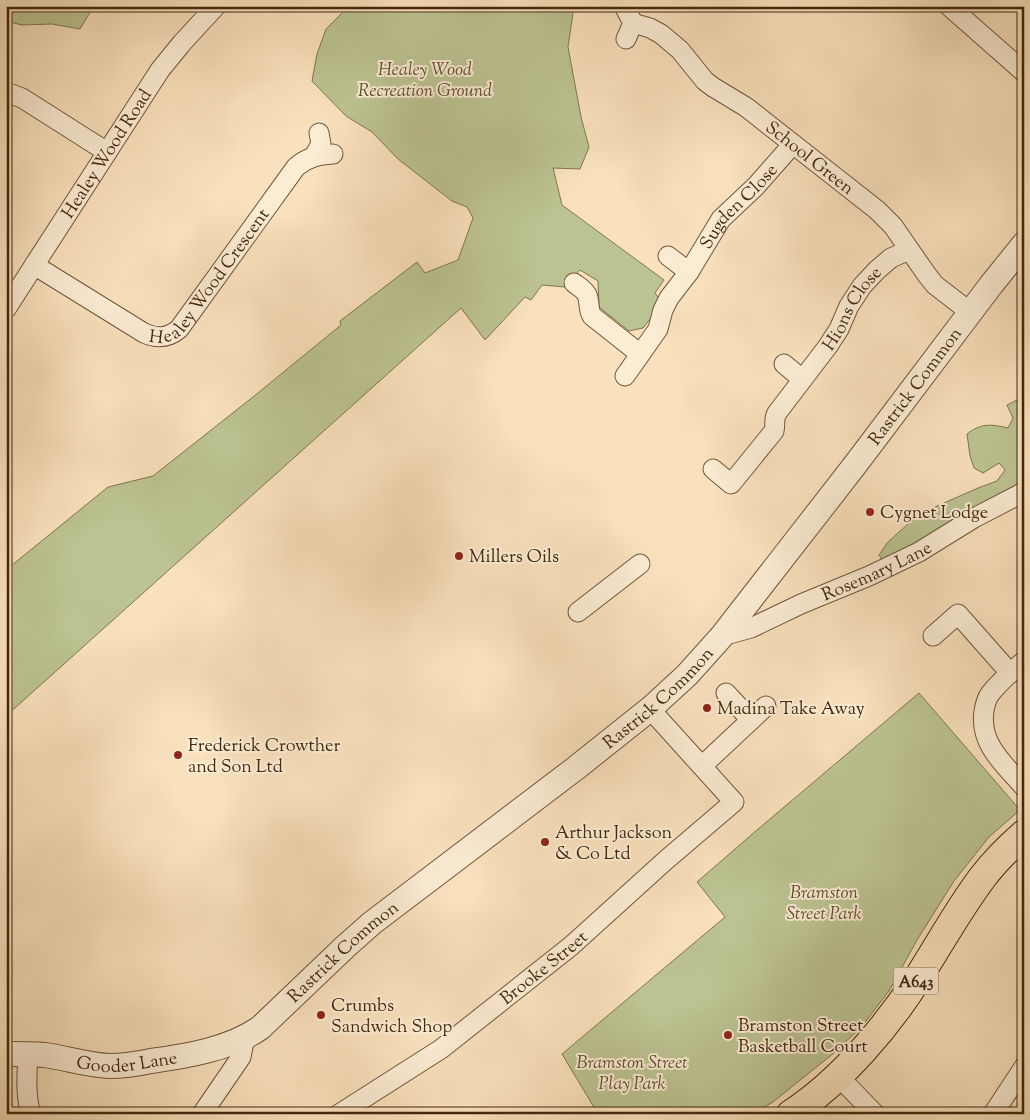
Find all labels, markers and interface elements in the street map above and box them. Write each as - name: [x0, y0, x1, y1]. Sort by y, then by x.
- park label: Healey Wood Recreation Ground: [358, 58, 492, 105]
- street label: Healey Wood Road: [57, 85, 159, 224]
- street label: School Green: [759, 116, 859, 202]
- street label: Sugden Close: [695, 159, 785, 255]
- street label: Healey Wood Crescent: [147, 204, 277, 352]
- street label: Hions Close: [817, 262, 889, 357]
- street label: Rastrick Common: [863, 322, 970, 452]
- place label: Cygnet Lodge: [880, 501, 988, 527]
- marker: Cygnet Lodge: [864, 506, 876, 518]
- street label: Rosemary Lane: [818, 536, 938, 609]
- place label: Millers Oils: [469, 545, 559, 571]
- marker: Millers Oils: [453, 550, 465, 562]
- street label: Rastrick Common: [598, 642, 721, 757]
- place label: Madina Take Away: [717, 697, 865, 723]
- marker: Madina Take Away: [701, 702, 713, 714]
- place label: Frederick Crowther and Son Ltd: [188, 734, 340, 781]
- marker: Frederick Crowther and Son Ltd: [172, 749, 184, 761]
- place label: Arthur Jackson & Co Ltd: [555, 821, 673, 868]
- marker: Arthur Jackson & Co Ltd: [539, 836, 551, 848]
- park label: Bramston Street Park: [786, 881, 862, 928]
- street label: Rastrick Common: [283, 896, 405, 1010]
- street label: Brooke Street: [495, 926, 595, 1012]
- road number: A643: [894, 968, 938, 994]
- place label: Crumbs Sandwich Shop: [331, 994, 452, 1041]
- marker: Crumbs Sandwich Shop: [315, 1009, 327, 1021]
- place label: Bramston Street Basketball Court: [738, 1014, 868, 1061]
- marker: Bramston Street Basketball Court: [722, 1029, 734, 1041]
- street label: Gooder Lane: [74, 1046, 179, 1081]
- park label: Bramston Street Play Park: [576, 1051, 688, 1098]

